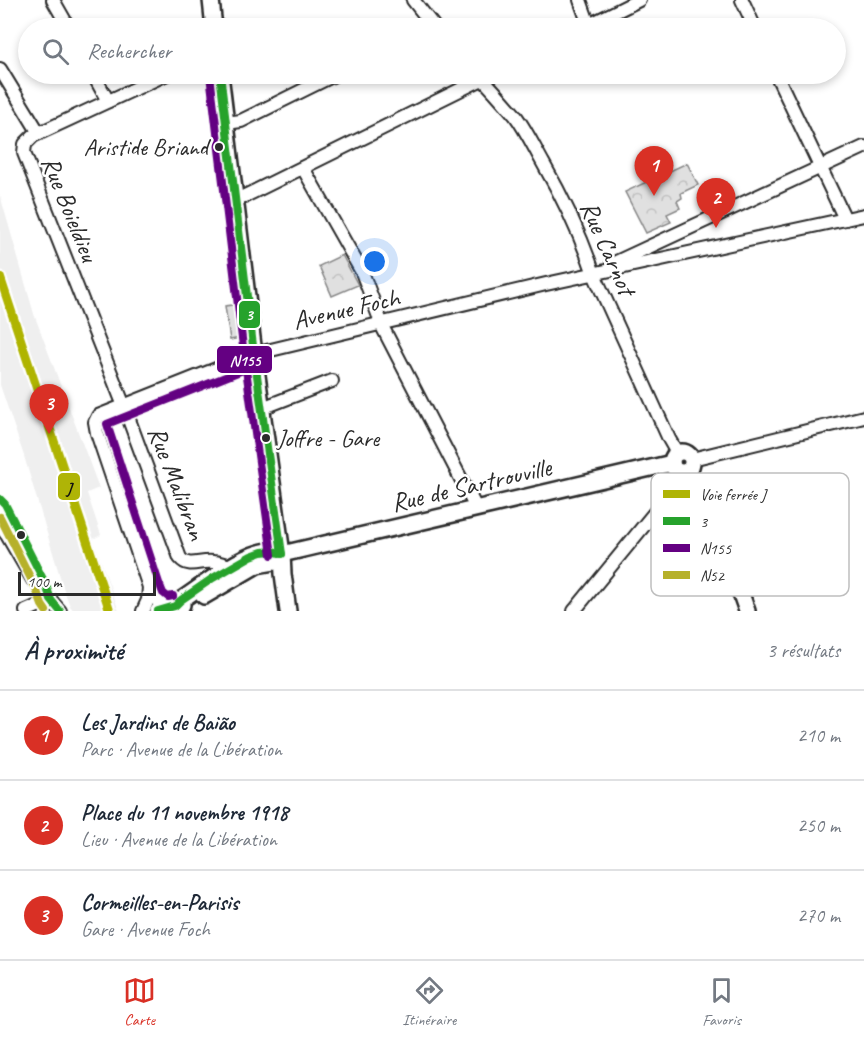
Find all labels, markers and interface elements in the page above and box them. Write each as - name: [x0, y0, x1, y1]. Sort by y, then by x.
- search box: [18, 18, 846, 84]
- icon: search: [39, 35, 72, 68]
- text: Rechercher: [87, 37, 171, 65]
- place label: Aristide Briand: [84, 132, 212, 162]
- marker: Aristide Briand: [213, 141, 225, 153]
- pin: 1: [634, 146, 674, 196]
- street label: Rue Boieldieu: [34, 151, 107, 269]
- pin: 2: [696, 178, 736, 228]
- street label: Rue Carnot: [573, 196, 645, 303]
- your location: [360, 247, 389, 276]
- street label: Avenue Foch: [290, 280, 404, 337]
- line badge: 3: [238, 300, 261, 329]
- text: 3: [245, 305, 254, 325]
- line badge: N155: [216, 345, 273, 374]
- text: N155: [230, 351, 263, 371]
- pin: 3: [29, 384, 68, 434]
- street label: Rue Malibran: [140, 422, 214, 546]
- place label: Joffre - Gare: [276, 423, 381, 453]
- marker: Joffre - Gare: [260, 432, 272, 444]
- street label: Rue de Sartrouville: [388, 450, 556, 519]
- line badge: J: [57, 472, 81, 501]
- legend: [651, 473, 849, 596]
- text: J: [65, 478, 74, 498]
- text: Voie ferrée J: [700, 485, 769, 505]
- text: 3: [700, 512, 709, 532]
- unlabelled marker: [15, 529, 27, 541]
- text: N155: [700, 539, 732, 559]
- text: N52: [700, 566, 726, 586]
- scale bar: [18, 569, 156, 596]
- text: 100 m: [27, 572, 61, 592]
- text: À proximité: [24, 634, 123, 667]
- text: 3 résultats: [767, 638, 840, 663]
- text: Les Jardins de Baião: [81, 709, 235, 737]
- text: 1: [39, 723, 48, 748]
- text: 210 m: [797, 723, 840, 748]
- text: Parc · Avenue de la Libération: [81, 737, 282, 762]
- text: Place du 11 novembre 1918: [81, 799, 288, 827]
- text: 2: [39, 813, 48, 838]
- text: 250 m: [797, 813, 840, 838]
- text: Lieu · Avenue de la Libération: [81, 827, 277, 852]
- text: Cormeilles-en-Parisis: [81, 889, 238, 917]
- text: 3: [39, 903, 48, 928]
- text: 270 m: [797, 903, 840, 928]
- text: Gare · Avenue Foch: [81, 917, 210, 942]
- tab: Carte: [123, 974, 156, 1030]
- tab: Itinéraire: [402, 974, 456, 1030]
- tab: Favoris: [702, 974, 741, 1030]

